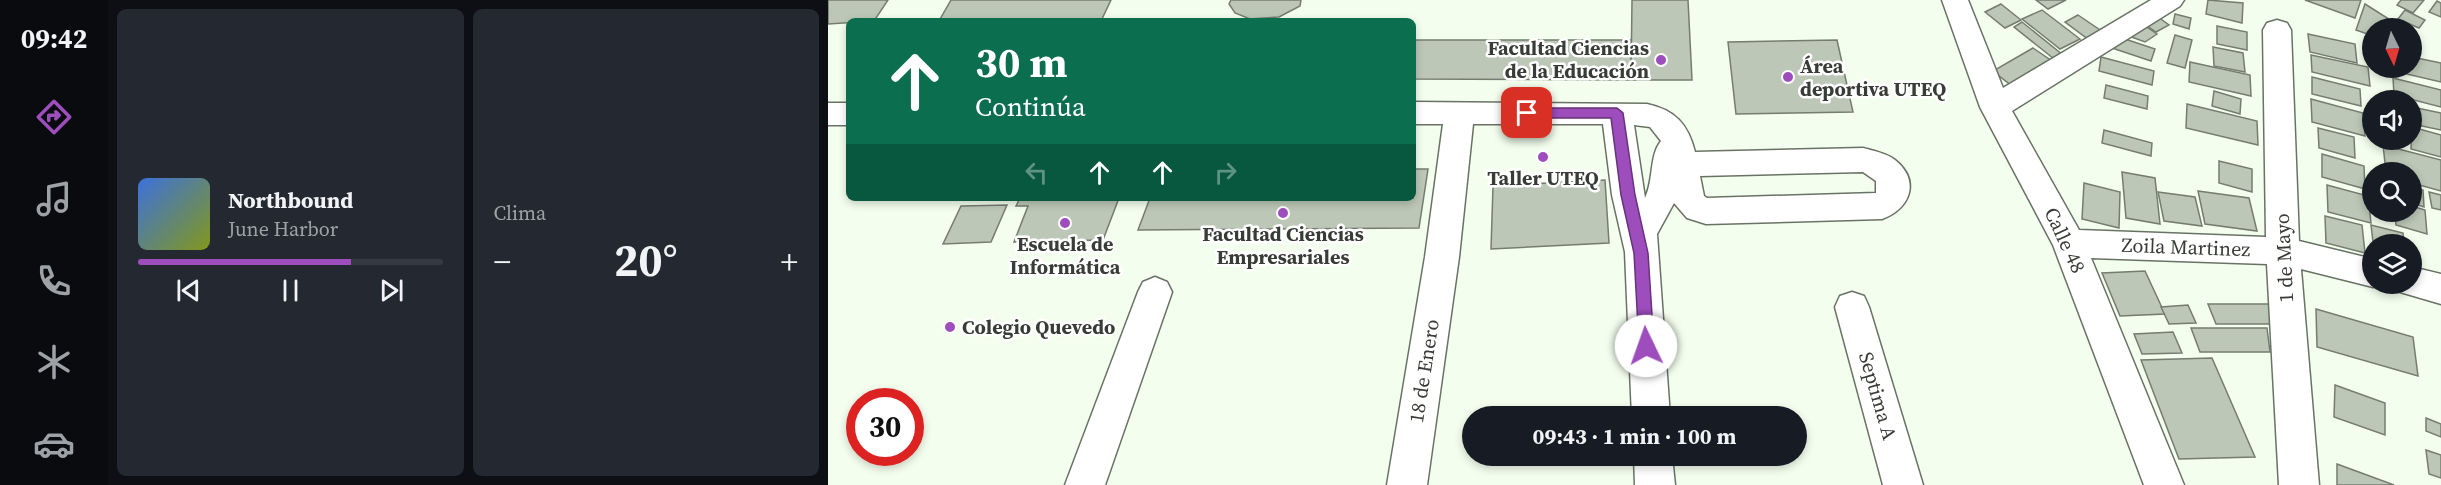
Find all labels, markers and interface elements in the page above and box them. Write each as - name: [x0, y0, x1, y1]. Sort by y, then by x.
- north arrow: [2362, 18, 2422, 78]
- map controls: [2362, 18, 2422, 294]
- text: 09:42: [21, 20, 87, 57]
- text: 30 m: [975, 33, 1068, 91]
- place label: Facultad Ciencias de la Educación: [1487, 34, 1649, 85]
- icon: ahead: [876, 42, 954, 120]
- place label: Área deportiva UTEQ: [1800, 52, 1946, 103]
- marker: Facultad Ciencias de la Educación: [1654, 53, 1668, 67]
- marker: Área deportiva UTEQ: [1781, 70, 1795, 84]
- pin: [1501, 87, 1552, 138]
- text: Continúa: [975, 88, 1086, 125]
- button: sound: [2362, 90, 2422, 150]
- icon: directions: [33, 96, 75, 138]
- icon: arrive: [1510, 96, 1543, 129]
- marker: Taller UTEQ: [1536, 150, 1550, 164]
- icon: left: [1020, 156, 1053, 189]
- icon: ahead: [1083, 156, 1116, 189]
- icon: ahead: [1146, 156, 1179, 189]
- icon: right: [1209, 156, 1242, 189]
- button: search: [2362, 162, 2422, 222]
- place label: Taller UTEQ: [1487, 164, 1599, 192]
- icon: music: [33, 178, 75, 220]
- text: Northbound: [228, 185, 353, 215]
- text: Clima: [494, 199, 546, 227]
- street label: Calle 48: [2038, 203, 2092, 277]
- marker: Facultad Ciencias Empresariales: [1276, 206, 1290, 220]
- street label: 1 de Mayo: [2268, 213, 2300, 303]
- text: June Harbor: [228, 215, 338, 243]
- marker: Escuela de Informática: [1058, 216, 1072, 230]
- place label: Facultad Ciencias Empresariales: [1202, 220, 1364, 271]
- text: 20°: [614, 229, 678, 291]
- place label: Escuela de Informática: [1010, 230, 1121, 281]
- street label: Zoila Martinez: [2121, 231, 2251, 263]
- button: layers: [2362, 234, 2422, 294]
- text: −: [494, 239, 511, 284]
- text: +: [780, 239, 798, 284]
- icon: phone: [33, 260, 75, 302]
- icon: previous: [172, 274, 205, 307]
- icon: pause: [274, 274, 307, 307]
- icon: next: [375, 274, 408, 307]
- place label: Colegio Quevedo: [962, 313, 1115, 341]
- position arrow: [1614, 314, 1678, 378]
- street label: 18 de Enero: [1402, 317, 1446, 425]
- marker: Colegio Quevedo: [943, 320, 957, 334]
- icon: climate: [33, 341, 75, 383]
- street label: Septima A: [1852, 349, 1904, 444]
- speed limit sign: 30: [846, 388, 924, 466]
- text: 09:43 · 1 min · 100 m: [1533, 421, 1736, 451]
- icon: car: [33, 423, 75, 465]

